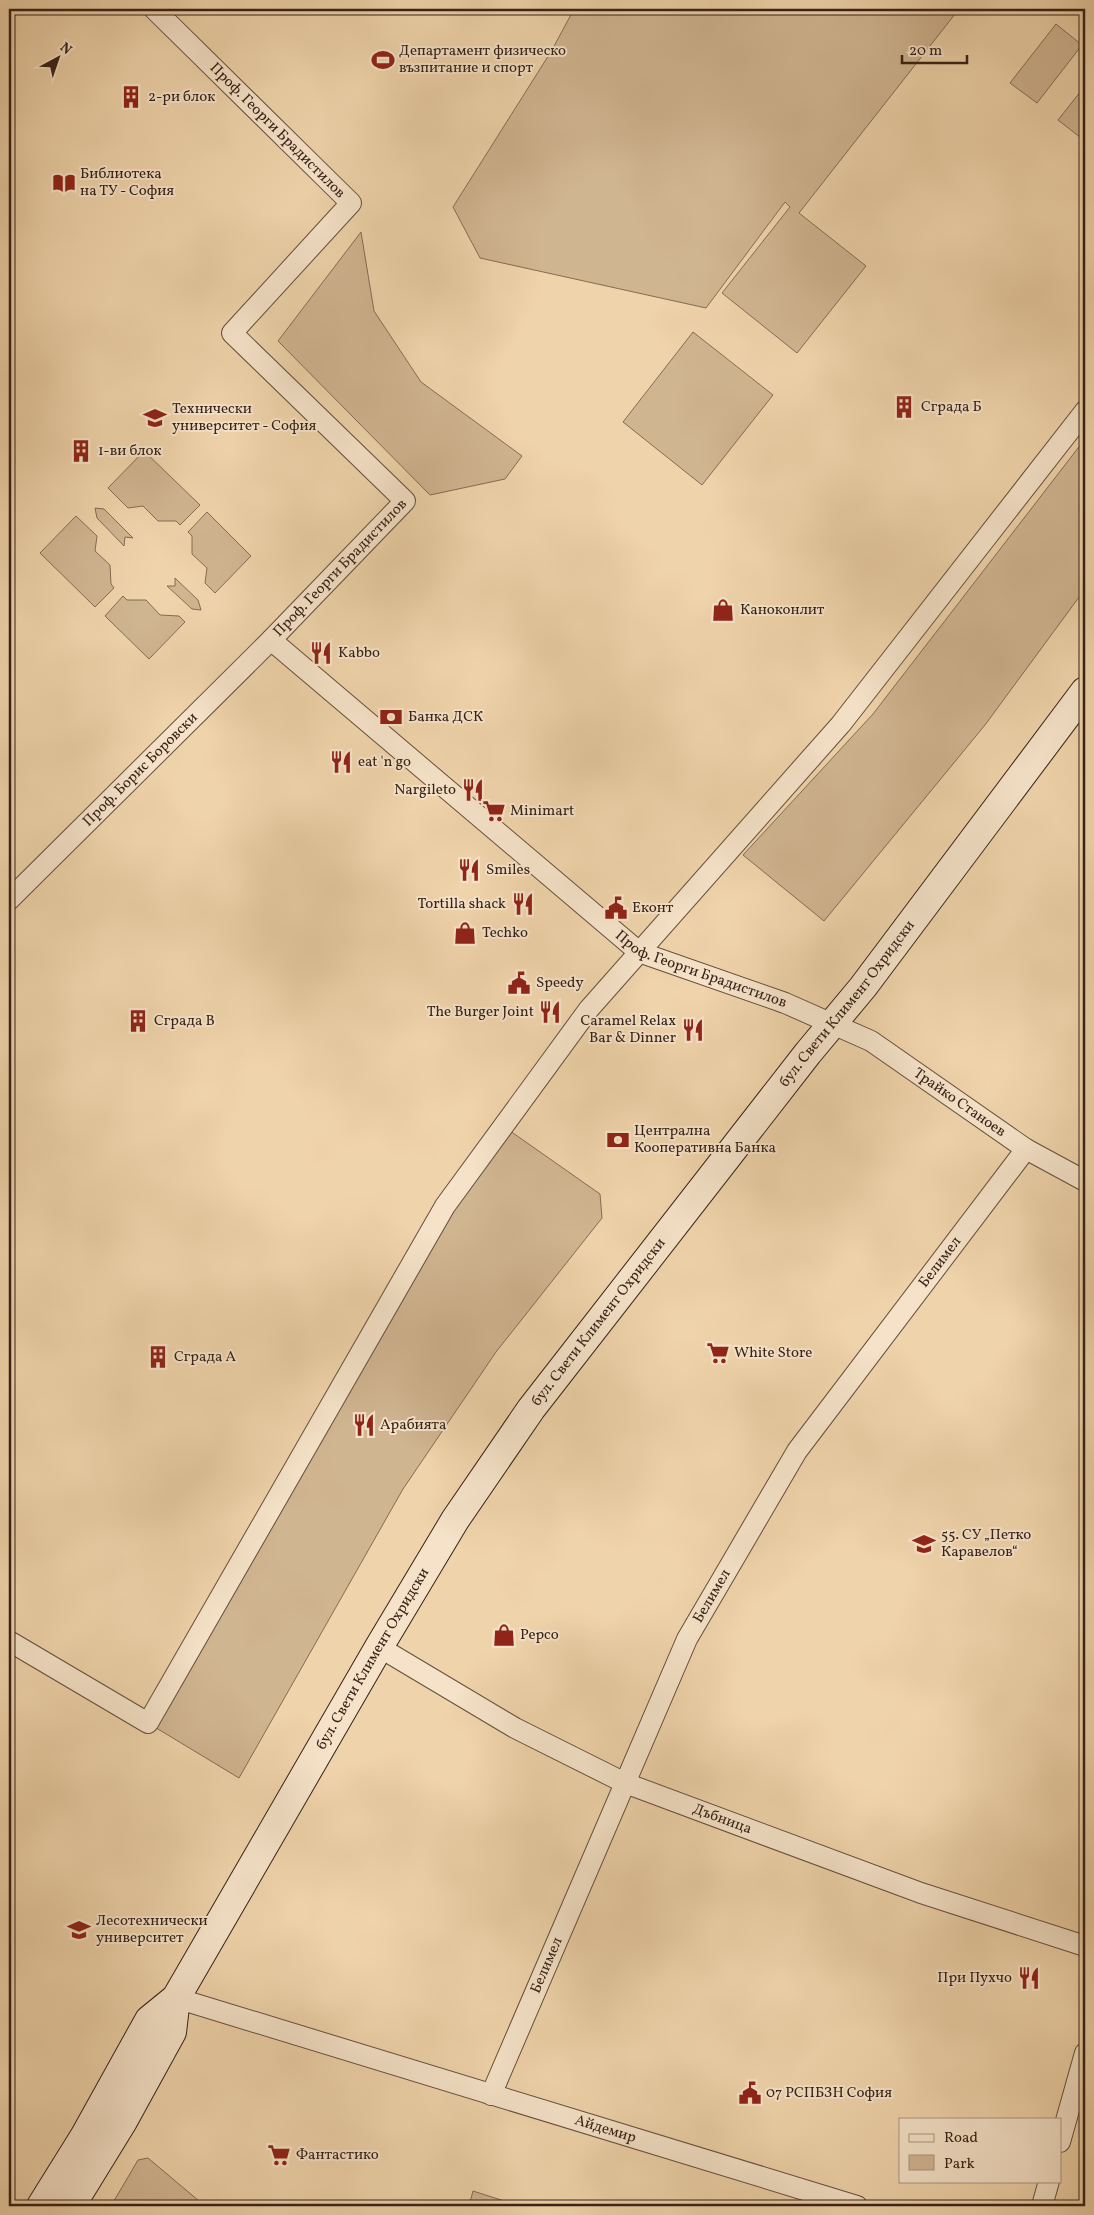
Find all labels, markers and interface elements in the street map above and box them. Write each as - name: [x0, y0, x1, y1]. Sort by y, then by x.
- north arrow: [32, 32, 82, 82]
- scale bar: [902, 32, 966, 64]
- text: N: [55, 39, 75, 60]
- place label: Департамент физическо възпитание и спорт: [399, 41, 566, 79]
- text: 20 m: [909, 41, 942, 62]
- sports icon: Департамент физическо възпитание и спорт: [370, 47, 396, 73]
- street label: Проф. Георги Брадистилов: [204, 58, 350, 204]
- building icon: 2-ри блок: [118, 84, 144, 110]
- place label: 2-ри блок: [148, 87, 215, 108]
- place label: Библиотека на ТУ - София: [80, 164, 174, 202]
- library icon: Библиотека на ТУ - София: [51, 170, 77, 196]
- building icon: Сграда Б: [891, 394, 917, 420]
- place label: Сграда Б: [921, 397, 982, 418]
- place label: Технически университет - София: [172, 399, 317, 437]
- school or university icon: Технически университет - София: [142, 405, 168, 431]
- building icon: 1-ви блок: [68, 438, 94, 464]
- place label: 1-ви блок: [98, 441, 162, 462]
- street label: Проф. Георги Брадистилов: [269, 494, 412, 642]
- shop icon: Каноконлит: [710, 597, 736, 623]
- place label: Каноконлит: [740, 600, 825, 621]
- restaurant icon: Kabbo: [308, 640, 334, 666]
- place label: Kabbo: [338, 643, 380, 664]
- bank icon: Банка ДСК: [378, 704, 404, 730]
- place label: Банка ДСК: [408, 707, 483, 728]
- street label: Проф. Борис Боровски: [78, 708, 203, 832]
- restaurant icon: eat 'n go: [328, 749, 354, 775]
- place label: eat 'n go: [358, 752, 411, 773]
- restaurant icon: Nargileto: [460, 777, 486, 803]
- place label: Nargileto: [394, 780, 456, 801]
- supermarket icon: Minimart: [481, 798, 507, 824]
- place label: Minimart: [510, 801, 574, 822]
- restaurant icon: Smiles: [456, 857, 482, 883]
- place label: Smiles: [486, 860, 530, 881]
- restaurant icon: Tortilla shack: [510, 891, 536, 917]
- place label: Tortilla shack: [417, 894, 506, 915]
- public building icon: Еконт: [603, 895, 629, 921]
- place label: Еконт: [632, 898, 674, 919]
- street label: бул. Свети Климент Охридски: [775, 916, 920, 1092]
- shop icon: Techko: [452, 920, 478, 946]
- place label: Techko: [482, 923, 528, 944]
- street label: Проф. Георги Брадистилов: [610, 925, 790, 1013]
- public building icon: Speedy: [506, 970, 532, 996]
- place label: Speedy: [536, 973, 584, 994]
- restaurant icon: The Burger Joint: [537, 999, 563, 1025]
- place label: The Burger Joint: [427, 1002, 534, 1023]
- building icon: Сграда В: [125, 1008, 151, 1034]
- place label: Сграда В: [154, 1011, 215, 1032]
- place label: Caramel Relax Bar & Dinner: [580, 1011, 676, 1049]
- restaurant icon: Caramel Relax Bar & Dinner: [680, 1017, 706, 1043]
- street label: Трайко Станоев: [909, 1063, 1010, 1142]
- place label: Централна Кооперативна Банка: [634, 1121, 776, 1159]
- bank icon: Централна Кооперативна Банка: [605, 1127, 631, 1153]
- street label: Белимел: [914, 1232, 966, 1292]
- street label: бул. Свети Климент Охридски: [526, 1234, 671, 1411]
- supermarket icon: White Store: [705, 1340, 731, 1366]
- place label: White Store: [734, 1343, 812, 1364]
- building icon: Сграда А: [145, 1344, 171, 1370]
- place label: Сграда А: [174, 1347, 236, 1368]
- restaurant icon: Арабията: [351, 1412, 377, 1438]
- place label: Арабията: [380, 1415, 446, 1436]
- place label: 55. СУ „Петко Каравелов“: [941, 1525, 1031, 1563]
- school or university icon: 55. СУ „Петко Каравелов“: [911, 1531, 937, 1557]
- street label: бул. Свети Климент Охридски: [311, 1564, 434, 1754]
- street label: Белимел: [688, 1565, 736, 1627]
- shop icon: Pepco: [491, 1622, 517, 1648]
- place label: Pepco: [520, 1625, 559, 1646]
- street label: Дъбница: [690, 1799, 755, 1840]
- place label: Лесотехнически университет: [96, 1911, 208, 1949]
- school or university icon: Лесотехнически университет: [66, 1917, 92, 1943]
- street label: Белимел: [525, 1934, 568, 1997]
- restaurant icon: При Пухчо: [1016, 1965, 1042, 1991]
- place label: При Пухчо: [937, 1968, 1012, 1989]
- public building icon: 07 РСПБЗН София: [737, 2080, 763, 2106]
- place label: 07 РСПБЗН София: [766, 2083, 892, 2104]
- street label: Айдемир: [572, 2110, 639, 2148]
- legend: [899, 2118, 1062, 2182]
- text: Road: [944, 2128, 978, 2149]
- supermarket icon: Фантастико: [266, 2142, 292, 2168]
- place label: Фантастико: [296, 2145, 379, 2166]
- text: Park: [944, 2154, 975, 2175]

